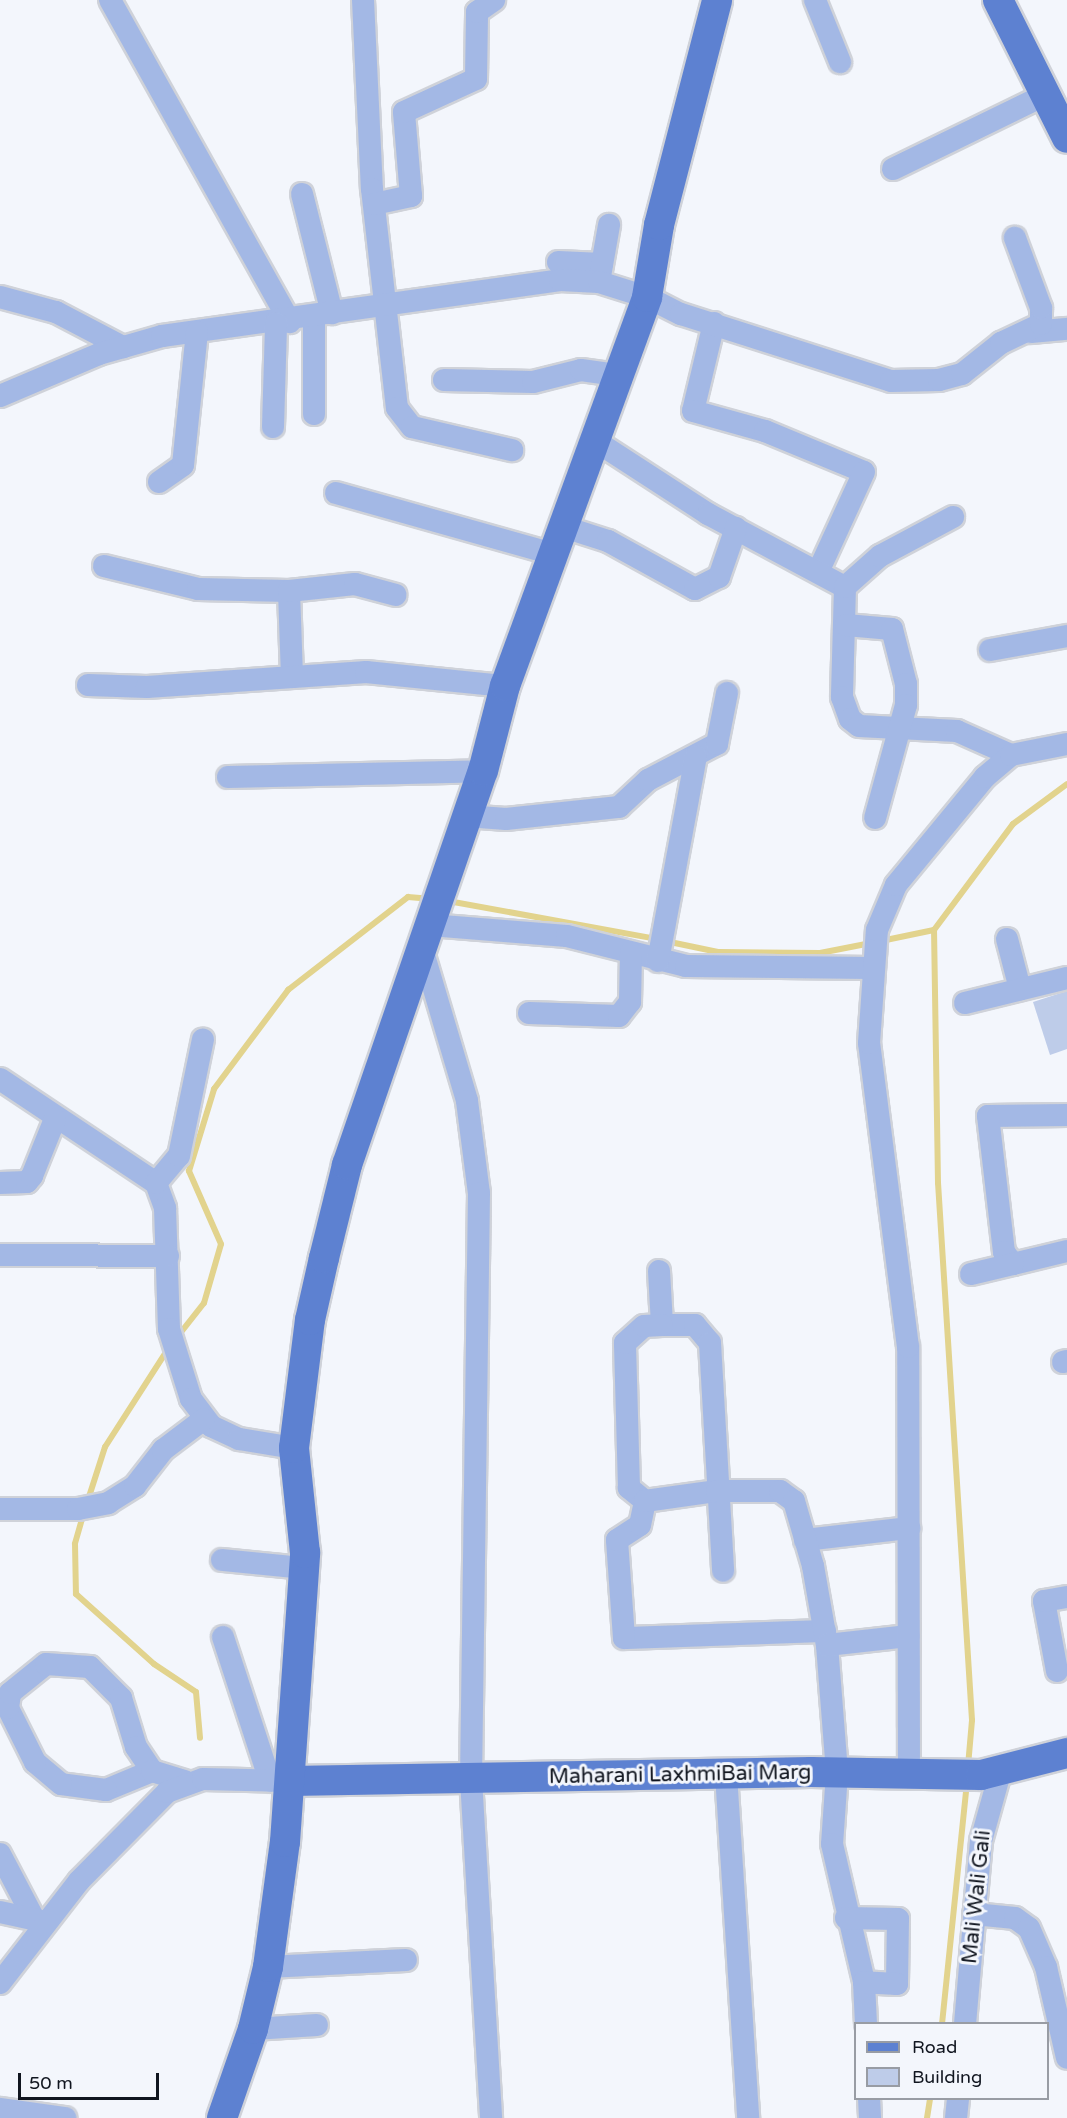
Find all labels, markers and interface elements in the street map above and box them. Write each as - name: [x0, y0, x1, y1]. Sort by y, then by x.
- street label: Maharani LaxhmiBai Marg: [549, 1760, 811, 1790]
- street label: Mali Wali Gali: [957, 1829, 997, 1965]
- legend: [854, 2022, 1049, 2100]
- text: Road: [912, 2036, 957, 2058]
- scale bar: [21, 2061, 162, 2099]
- text: Building: [912, 2066, 982, 2088]
- text: 50 m: [29, 2072, 73, 2094]

